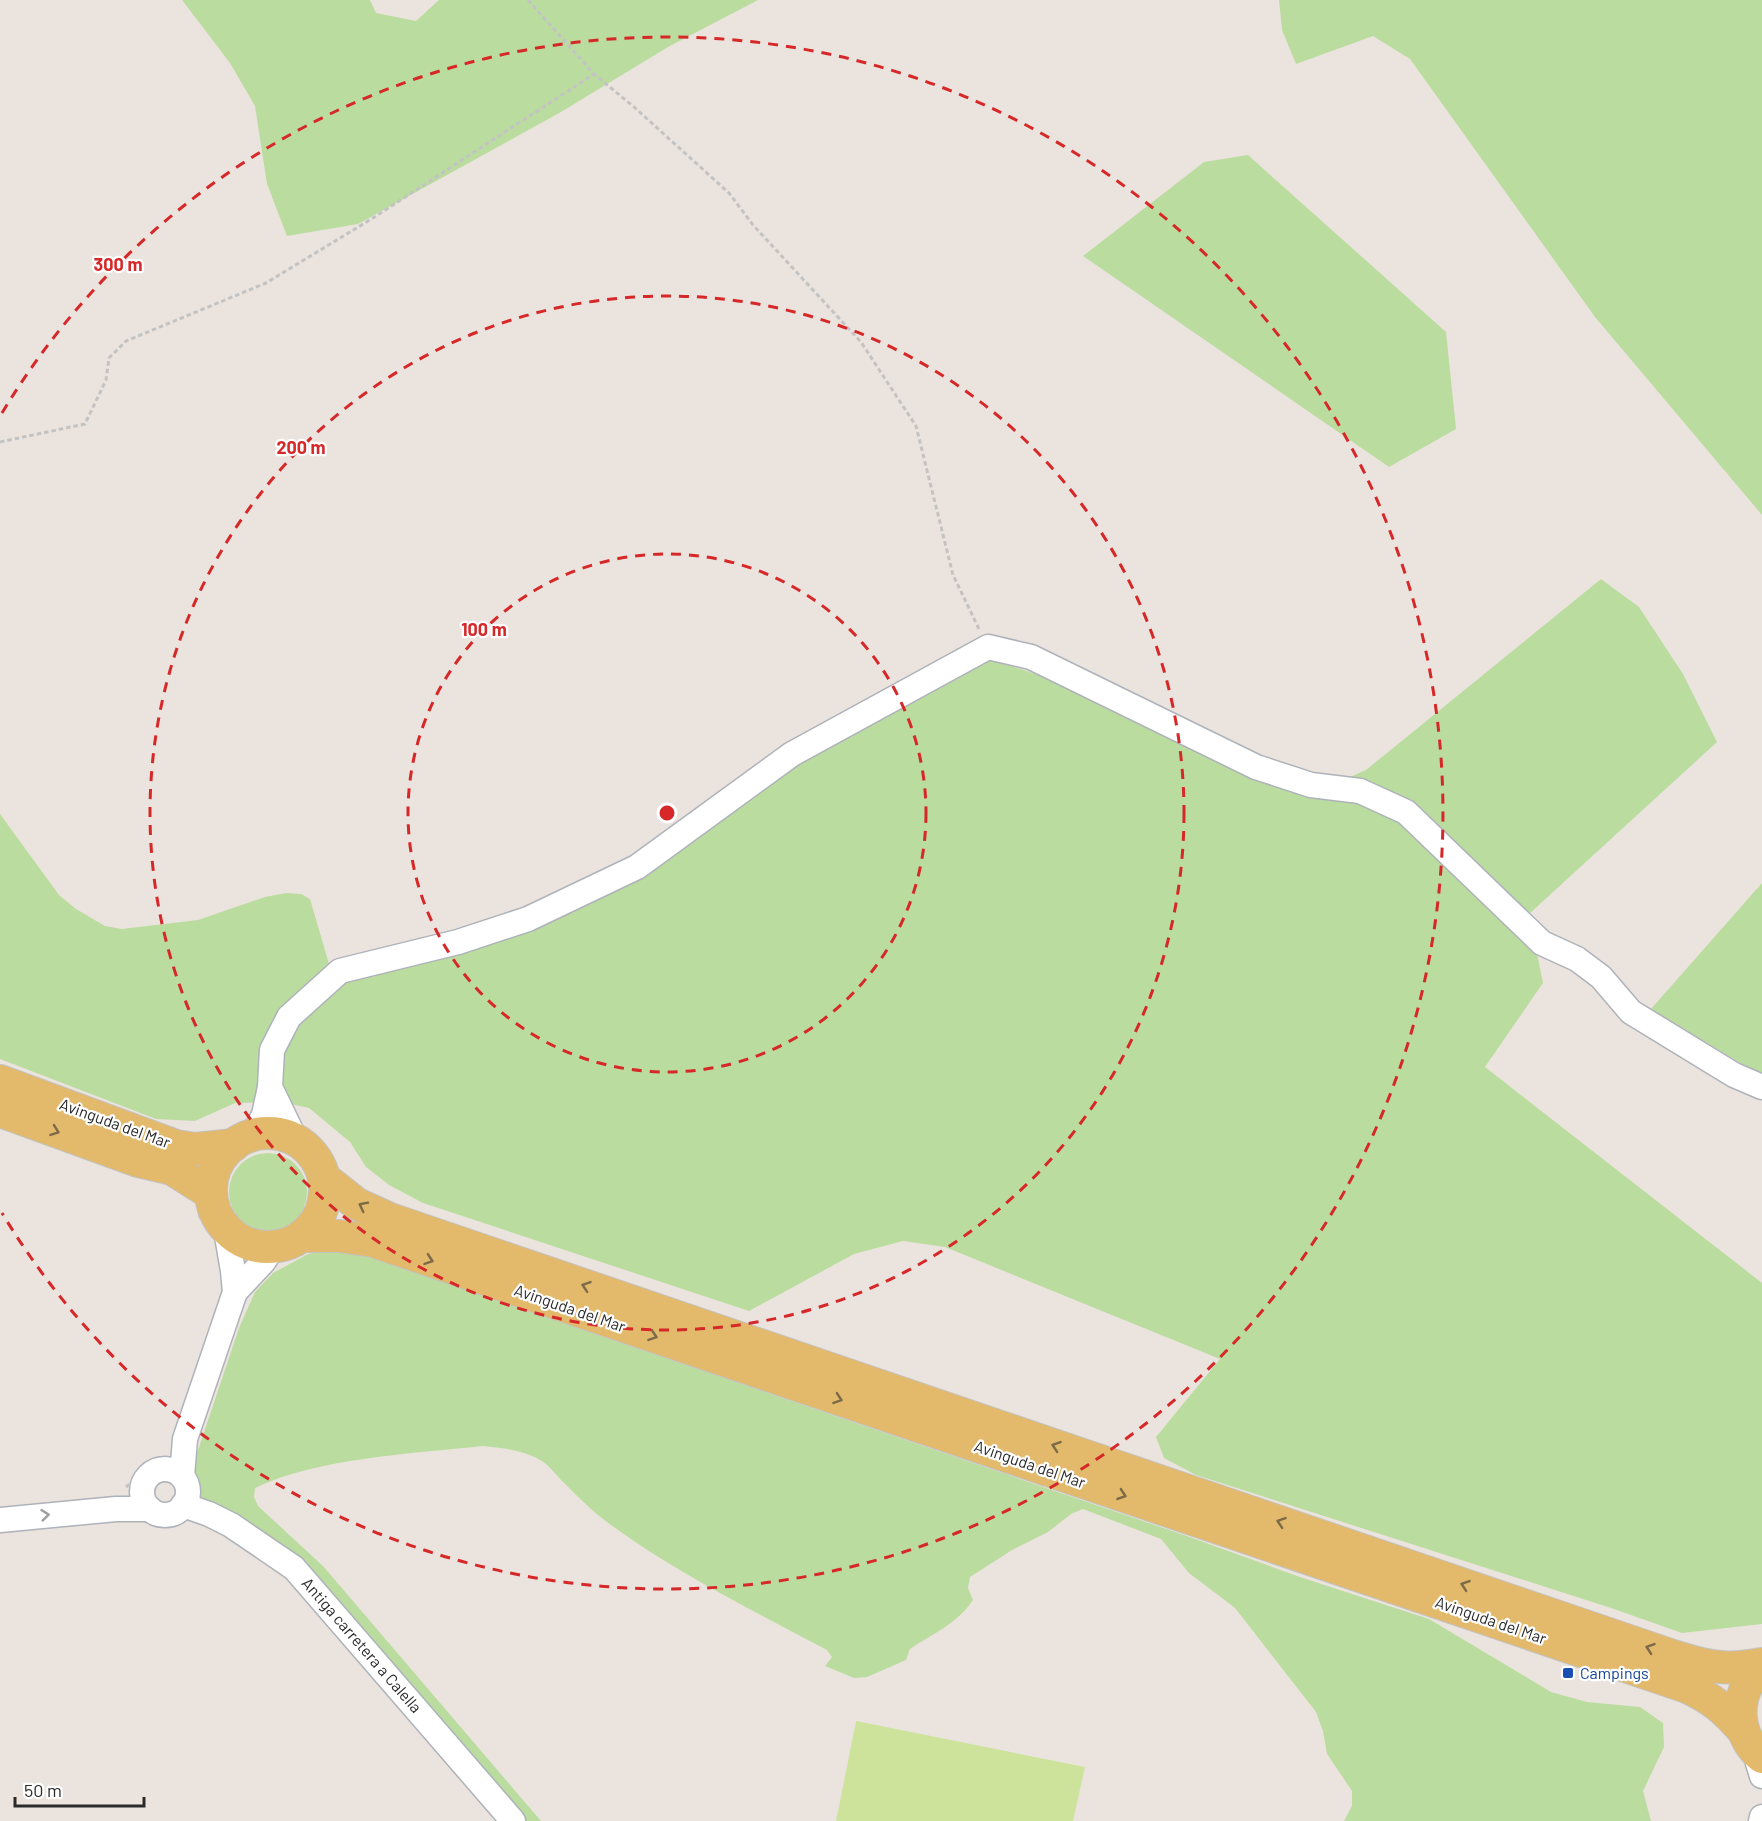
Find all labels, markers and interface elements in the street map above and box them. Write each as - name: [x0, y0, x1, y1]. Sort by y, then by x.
- text: 300 m: [94, 253, 142, 275]
- text: 200 m: [276, 436, 326, 458]
- text: 100 m: [461, 618, 507, 640]
- centre of rings: [657, 803, 677, 823]
- street label: Avinguda del Mar: [57, 1094, 173, 1151]
- one-way arrow: [49, 1123, 60, 1136]
- one-way arrow: [359, 1202, 369, 1213]
- one-way arrow: [423, 1252, 434, 1265]
- street label: Avinguda del Mar: [512, 1280, 628, 1336]
- one-way arrow: [581, 1281, 592, 1293]
- one-way arrow: [647, 1329, 658, 1341]
- one-way arrow: [832, 1391, 843, 1404]
- street label: Avinguda del Mar: [972, 1436, 1088, 1492]
- one-way arrow: [1051, 1441, 1062, 1453]
- one-way arrow: [1116, 1487, 1127, 1500]
- one-way arrow: [40, 1509, 49, 1522]
- one-way arrow: [1276, 1517, 1287, 1530]
- street label: Antiga carretera a Calella: [299, 1573, 426, 1716]
- one-way arrow: [1460, 1580, 1471, 1593]
- street label: Avinguda del Mar: [1433, 1592, 1549, 1648]
- one-way arrow: [1645, 1643, 1656, 1656]
- place label: Campings: [1580, 1663, 1649, 1682]
- marker: Campings: [1561, 1666, 1575, 1680]
- scale bar: [15, 1770, 144, 1808]
- text: 50 m: [24, 1779, 62, 1801]

